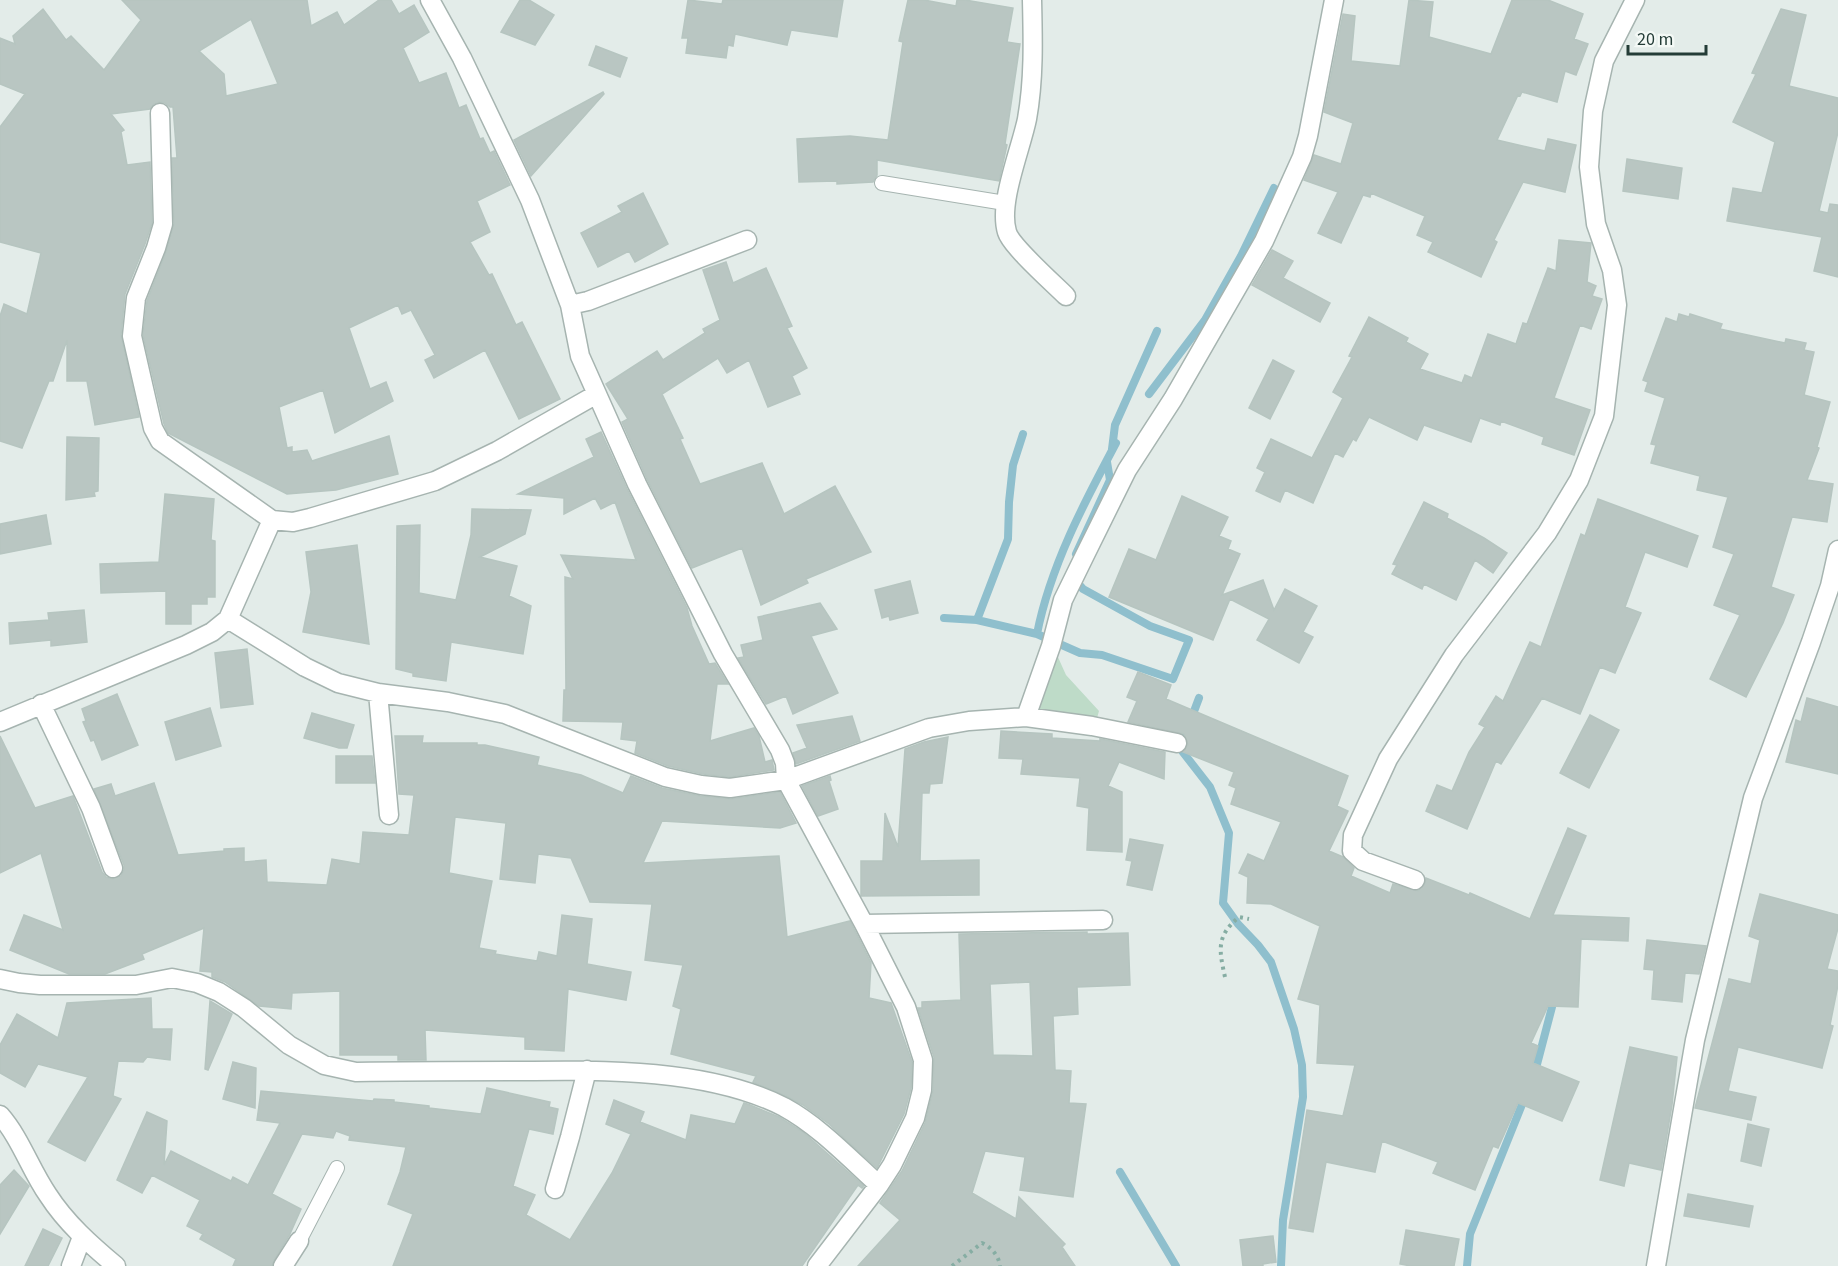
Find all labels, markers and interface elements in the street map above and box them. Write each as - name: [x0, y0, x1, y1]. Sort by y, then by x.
- scale bar: [1628, 18, 1706, 56]
- text: 20 m: [1637, 27, 1673, 52]

